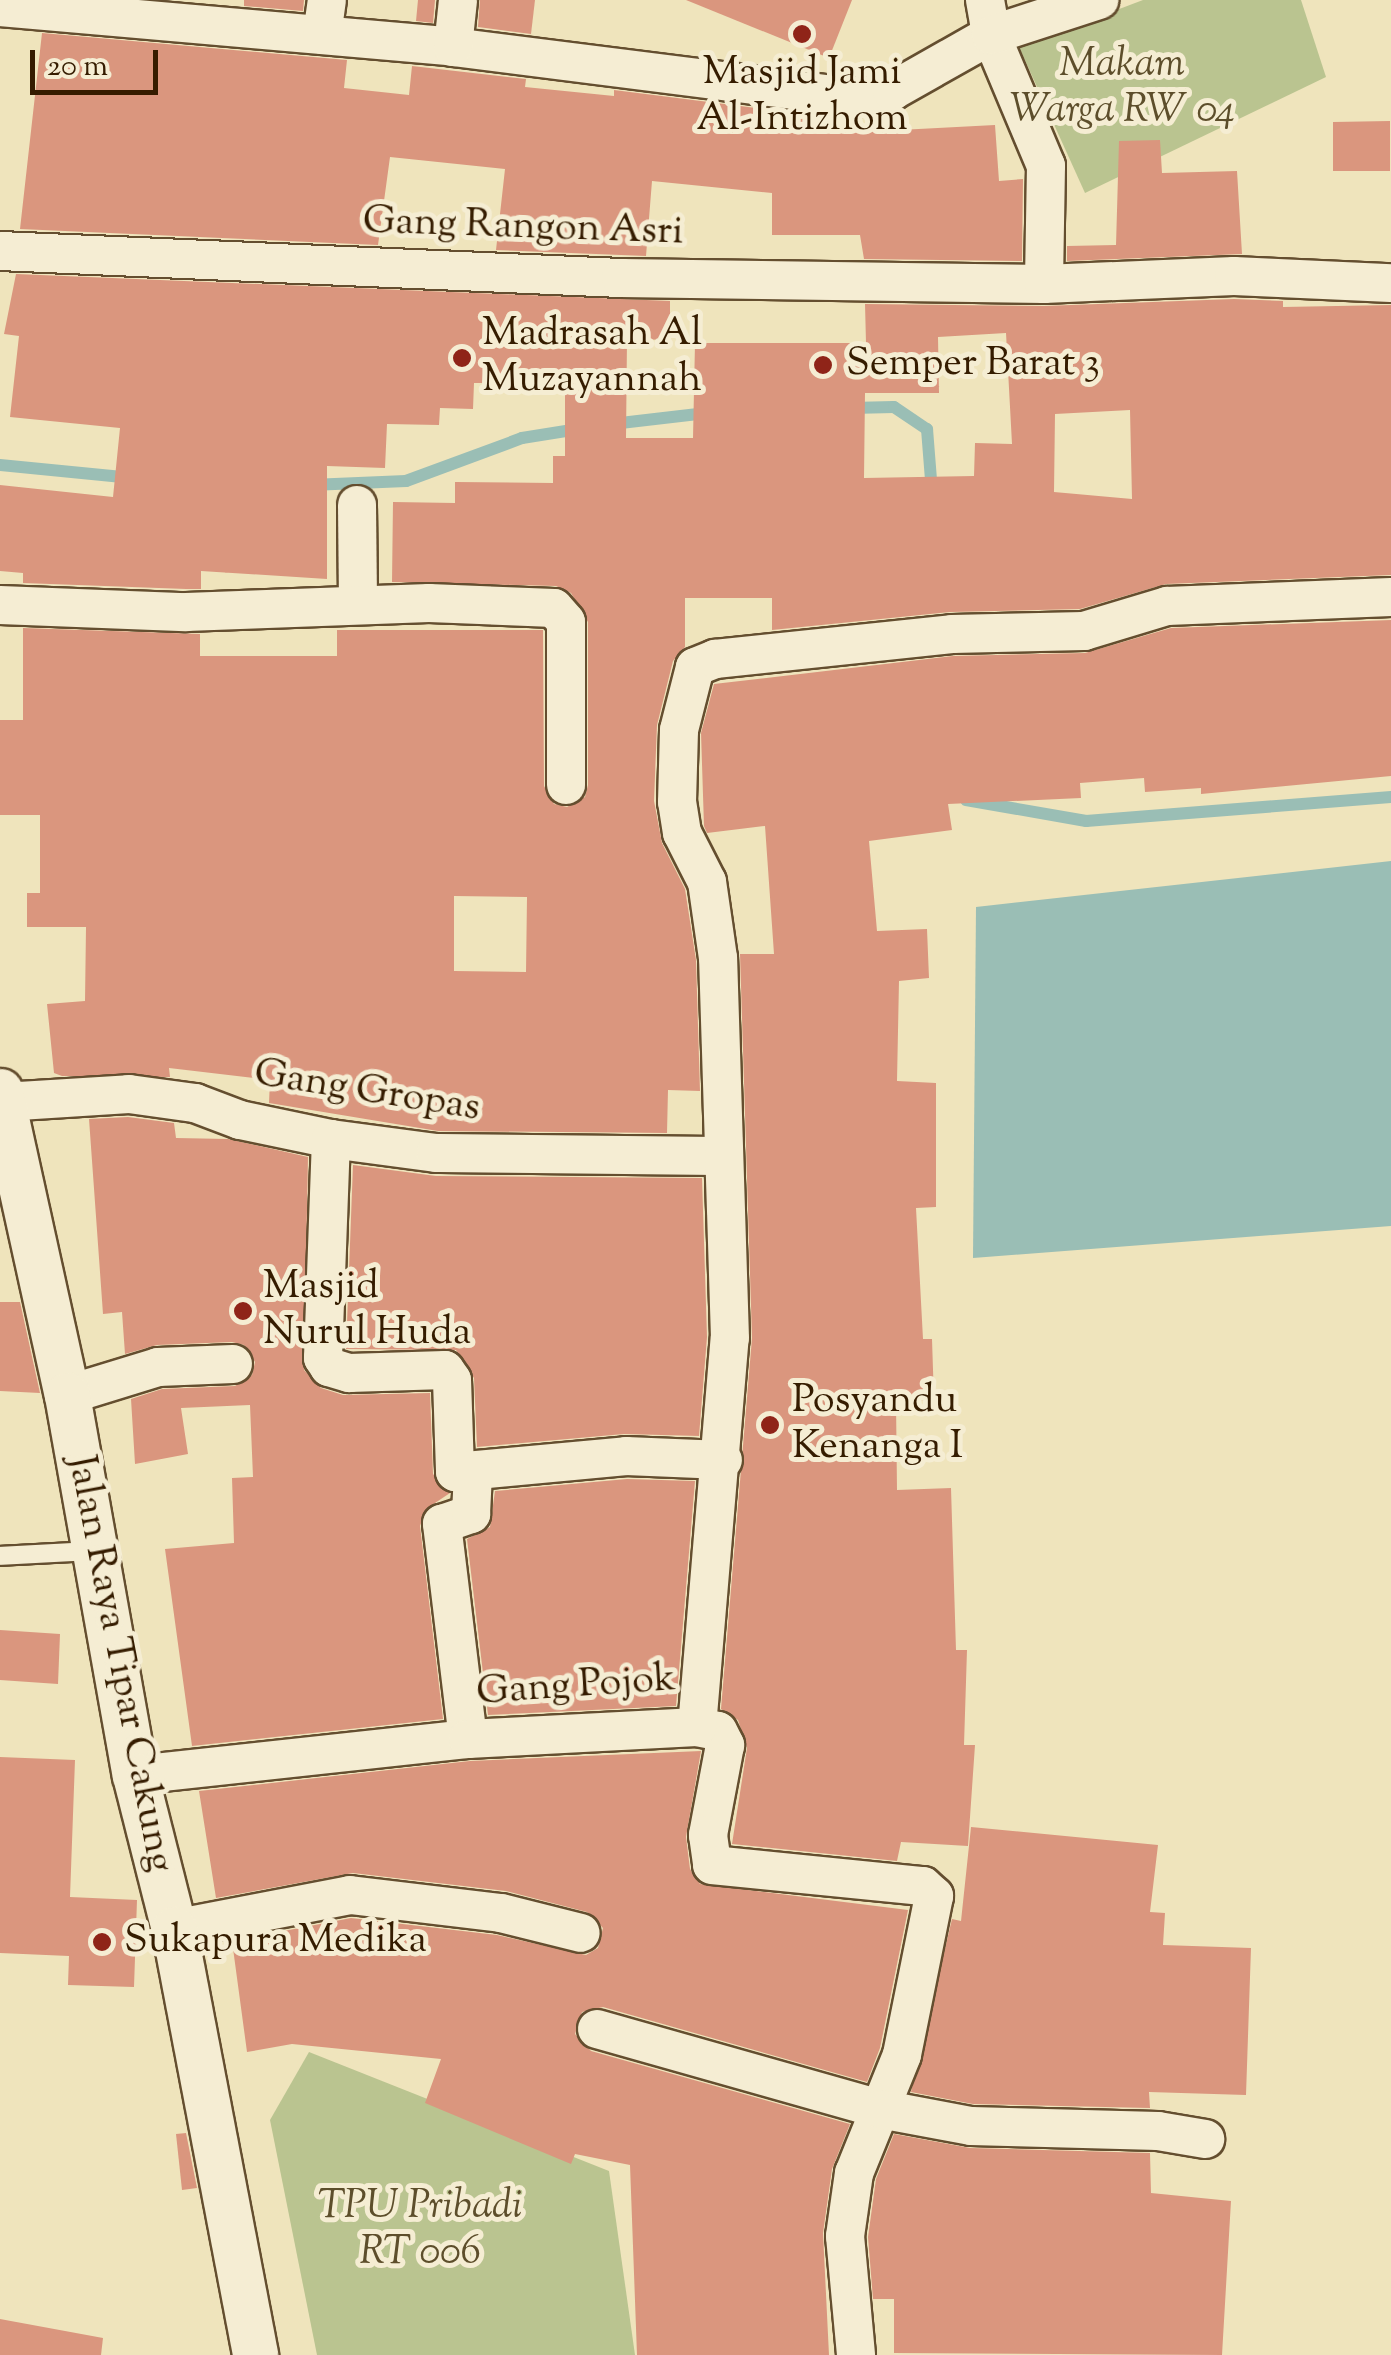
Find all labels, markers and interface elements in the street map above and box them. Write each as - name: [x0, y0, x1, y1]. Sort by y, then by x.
- marker: Masjid Jami Al-Intizhom: [791, 23, 813, 45]
- scale bar: [35, 30, 162, 92]
- park label: Makam Warga RW 04: [1010, 42, 1234, 136]
- text: 20 m: [47, 46, 108, 89]
- place label: Masjid Jami Al-Intizhom: [696, 50, 908, 144]
- street label: Gang Rangon Asri: [362, 198, 684, 258]
- place label: Madrasah Al Muzayannah: [482, 311, 702, 405]
- place label: Semper Barat 3: [846, 341, 1100, 389]
- marker: Madrasah Al Muzayannah: [451, 347, 473, 369]
- marker: Semper Barat 3: [810, 352, 836, 378]
- street label: Gang Gropas: [251, 1050, 483, 1134]
- place label: Masjid Nurul Huda: [263, 1264, 471, 1358]
- marker: Masjid Nurul Huda: [232, 1300, 254, 1322]
- place label: Posyandu Kenanga I: [792, 1378, 963, 1472]
- marker: Posyandu Kenanga I: [757, 1412, 783, 1438]
- street label: Jalan Raya Tipar Cakung: [55, 1452, 183, 1876]
- street label: Gang Pojok: [475, 1656, 677, 1718]
- place label: Sukapura Medika: [124, 1918, 427, 1966]
- marker: Sukapura Medika: [89, 1929, 115, 1955]
- park label: TPU Pribadi RT 006: [318, 2184, 522, 2278]

